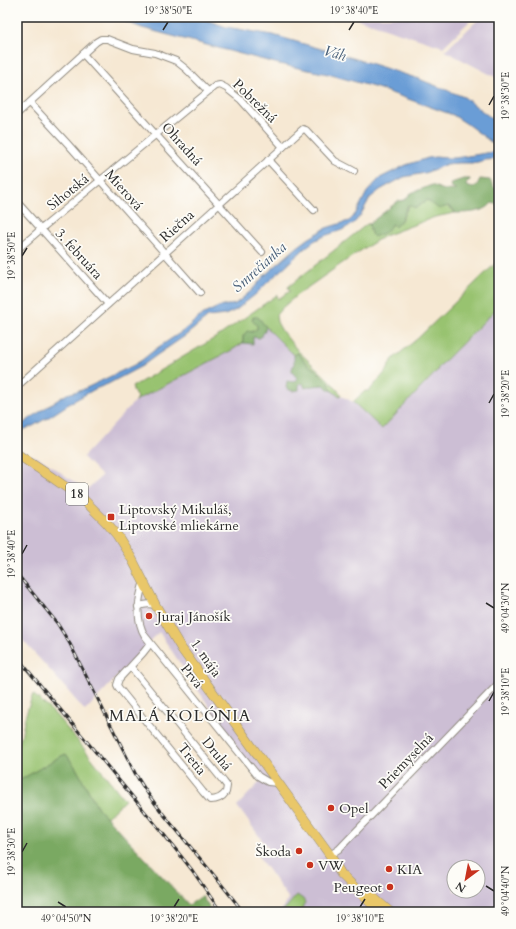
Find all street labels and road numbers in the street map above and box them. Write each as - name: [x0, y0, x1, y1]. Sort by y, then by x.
- street label: Pobrežná: [229, 75, 281, 127]
- street label: Ohradná: [157, 118, 207, 170]
- street label: Mierová: [100, 165, 148, 215]
- street label: Sihotská: [43, 169, 93, 215]
- street label: Riečna: [156, 205, 198, 247]
- street label: 3. februára: [51, 224, 107, 284]
- road number: 18: [66, 483, 88, 505]
- street label: 1. mája: [186, 635, 226, 681]
- street label: Prvá: [176, 660, 208, 692]
- street label: Priemyselná: [374, 729, 438, 793]
- street label: Druhá: [198, 733, 236, 775]
- street label: Tretia: [173, 739, 211, 779]

